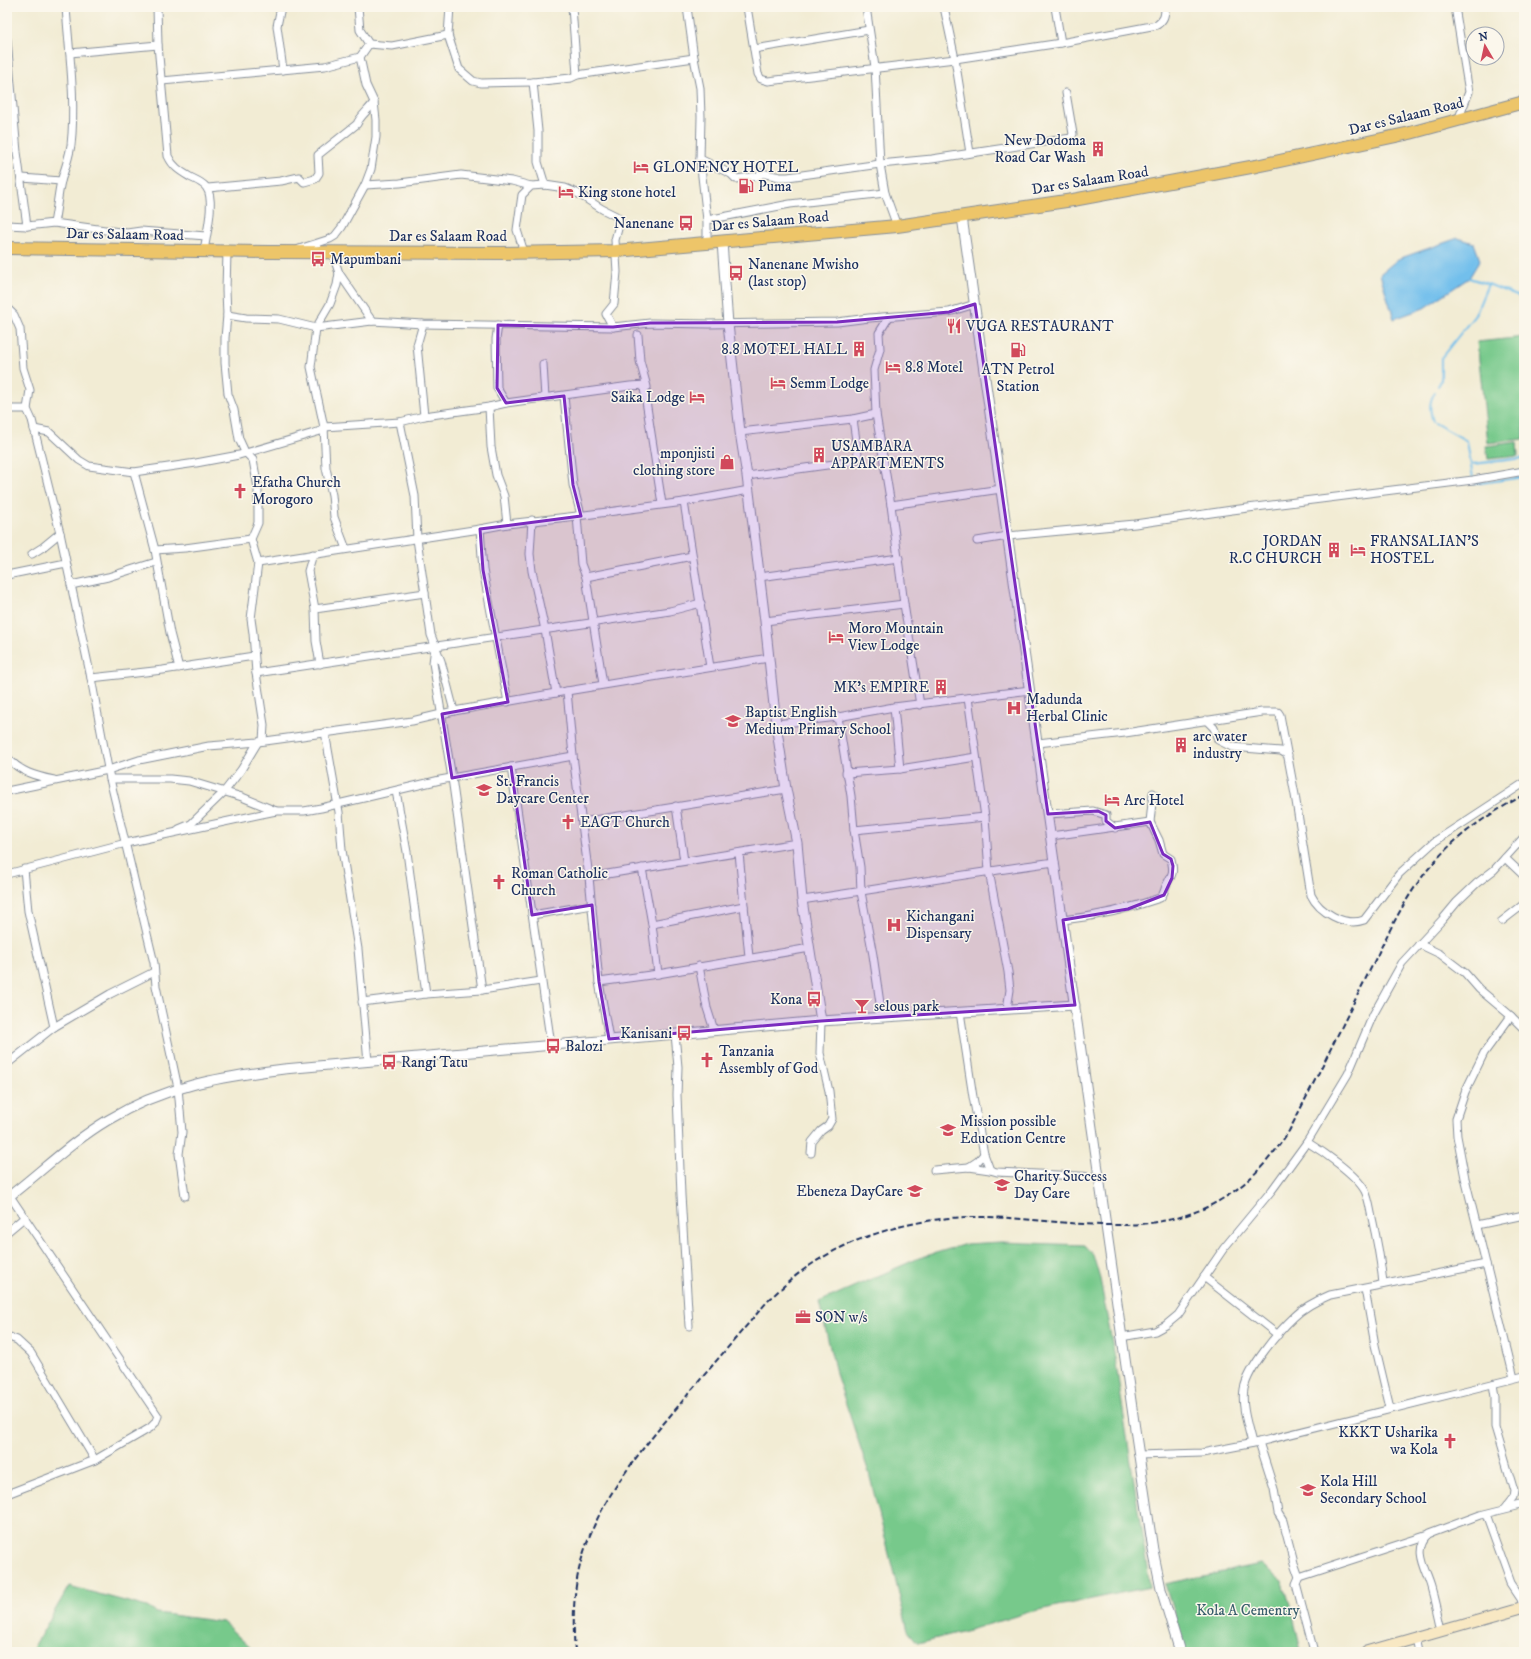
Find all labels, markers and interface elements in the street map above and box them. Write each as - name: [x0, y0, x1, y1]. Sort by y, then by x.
- north arrow: [1465, 26, 1505, 66]
- text: N: [1478, 29, 1489, 45]
- street label: Dar es Salaam Road: [1347, 93, 1466, 140]
- place label: New Dodoma Road Car Wash: [994, 131, 1087, 167]
- building icon: New Dodoma Road Car Wash: [1089, 140, 1107, 158]
- hotel icon: GLONENCY HOTEL: [632, 158, 650, 176]
- place label: GLONENCY HOTEL: [653, 158, 799, 177]
- street label: Dar es Salaam Road: [1030, 162, 1150, 199]
- fuel station icon: Puma: [737, 177, 755, 195]
- place label: Puma: [758, 177, 792, 196]
- hotel icon: King stone hotel: [557, 183, 575, 201]
- place label: King stone hotel: [578, 183, 676, 202]
- street label: Dar es Salaam Road: [711, 207, 830, 236]
- place label: Nanenane: [613, 214, 674, 233]
- bus stop icon: Nanenane: [677, 214, 695, 232]
- street label: Dar es Salaam Road: [66, 224, 185, 245]
- street label: Dar es Salaam Road: [389, 227, 507, 246]
- bus stop icon: Mapumbani: [309, 250, 327, 268]
- place label: Mapumbani: [330, 250, 401, 269]
- place label: Nanenane Mwisho (last stop): [748, 255, 859, 291]
- bus stop icon: Nanenane Mwisho (last stop): [727, 264, 745, 282]
- restaurant icon: VUGA RESTAURANT: [945, 317, 963, 335]
- place label: VUGA RESTAURANT: [965, 317, 1114, 336]
- place label: 8.8 MOTEL HALL: [721, 340, 847, 359]
- building icon: 8.8 MOTEL HALL: [850, 340, 868, 358]
- fuel station icon: ATN Petrol Station: [1009, 341, 1027, 359]
- hotel icon: 8.8 Motel: [884, 358, 902, 376]
- place label: 8.8 Motel: [905, 358, 964, 377]
- place label: ATN Petrol Station: [982, 360, 1055, 396]
- hotel icon: Semm Lodge: [769, 374, 787, 392]
- place label: Semm Lodge: [790, 374, 869, 393]
- place label: Saika Lodge: [611, 388, 685, 407]
- hotel icon: Saika Lodge: [688, 388, 706, 406]
- place label: USAMBARA APPARTMENTS: [831, 437, 944, 473]
- place label: mponjisti clothing store: [633, 444, 715, 480]
- building icon: USAMBARA APPARTMENTS: [810, 446, 828, 464]
- shop icon: mponjisti clothing store: [718, 453, 736, 471]
- place label: Efatha Church Morogoro: [252, 473, 341, 509]
- church icon: Efatha Church Morogoro: [231, 482, 249, 500]
- place label: JORDAN R.C CHURCH: [1229, 532, 1322, 568]
- place label: FRANSALIAN'S HOSTEL: [1370, 532, 1479, 568]
- building icon: JORDAN R.C CHURCH: [1325, 541, 1343, 559]
- hotel icon: FRANSALIAN'S HOSTEL: [1349, 541, 1367, 559]
- place label: Moro Mountain View Lodge: [847, 619, 944, 655]
- hotel icon: Moro Mountain View Lodge: [827, 628, 845, 646]
- place label: MK's EMPIRE: [833, 678, 929, 697]
- building icon: MK's EMPIRE: [932, 678, 950, 696]
- place label: Madunda Herbal Clinic: [1026, 690, 1108, 726]
- hospital icon: Madunda Herbal Clinic: [1005, 699, 1023, 717]
- place label: Baptist English Medium Primary School: [745, 703, 891, 739]
- school or university icon: Baptist English Medium Primary School: [724, 712, 742, 730]
- place label: arc water industry: [1193, 727, 1248, 763]
- building icon: arc water industry: [1172, 736, 1190, 754]
- place label: St. Francis Daycare Center: [496, 772, 589, 808]
- school or university icon: St. Francis Daycare Center: [475, 781, 493, 799]
- hotel icon: Arc Hotel: [1103, 791, 1121, 809]
- place label: Arc Hotel: [1124, 791, 1184, 810]
- church icon: EAGT Church: [559, 813, 577, 831]
- place label: EAGT Church: [580, 813, 670, 832]
- place label: Roman Catholic Church: [511, 864, 608, 900]
- church icon: Roman Catholic Church: [490, 873, 508, 891]
- place label: Kichangani Dispensary: [906, 907, 974, 943]
- hospital icon: Kichangani Dispensary: [885, 916, 903, 934]
- place label: Kona: [770, 990, 803, 1009]
- bus stop icon: Kona: [805, 990, 823, 1008]
- bar icon: selous park: [853, 997, 871, 1015]
- place label: selous park: [874, 997, 940, 1016]
- place label: Kanisani: [620, 1024, 672, 1043]
- bus stop icon: Kanisani: [675, 1024, 693, 1042]
- bus stop icon: Balozi: [544, 1037, 562, 1055]
- place label: Balozi: [565, 1037, 603, 1056]
- place label: Tanzania Assembly of God: [719, 1042, 819, 1078]
- church icon: Tanzania Assembly of God: [698, 1051, 716, 1069]
- bus stop icon: Rangi Tatu: [380, 1053, 398, 1071]
- place label: Rangi Tatu: [401, 1053, 468, 1072]
- place label: Mission possible Education Centre: [960, 1112, 1066, 1148]
- school or university icon: Mission possible Education Centre: [939, 1121, 957, 1139]
- place label: Charity Success Day Care: [1014, 1167, 1107, 1203]
- school or university icon: Charity Success Day Care: [993, 1176, 1011, 1194]
- place label: Ebeneza DayCare: [796, 1182, 903, 1201]
- school or university icon: Ebeneza DayCare: [906, 1182, 924, 1200]
- office icon: SON w/s: [794, 1308, 812, 1326]
- place label: SON w/s: [815, 1308, 868, 1327]
- place label: KKKT Usharika wa Kola: [1338, 1423, 1439, 1459]
- church icon: KKKT Usharika wa Kola: [1441, 1432, 1459, 1450]
- place label: Kola Hill Secondary School: [1320, 1472, 1427, 1508]
- school or university icon: Kola Hill Secondary School: [1299, 1481, 1317, 1499]
- park label: Kola A Cementry: [1196, 1601, 1301, 1620]

